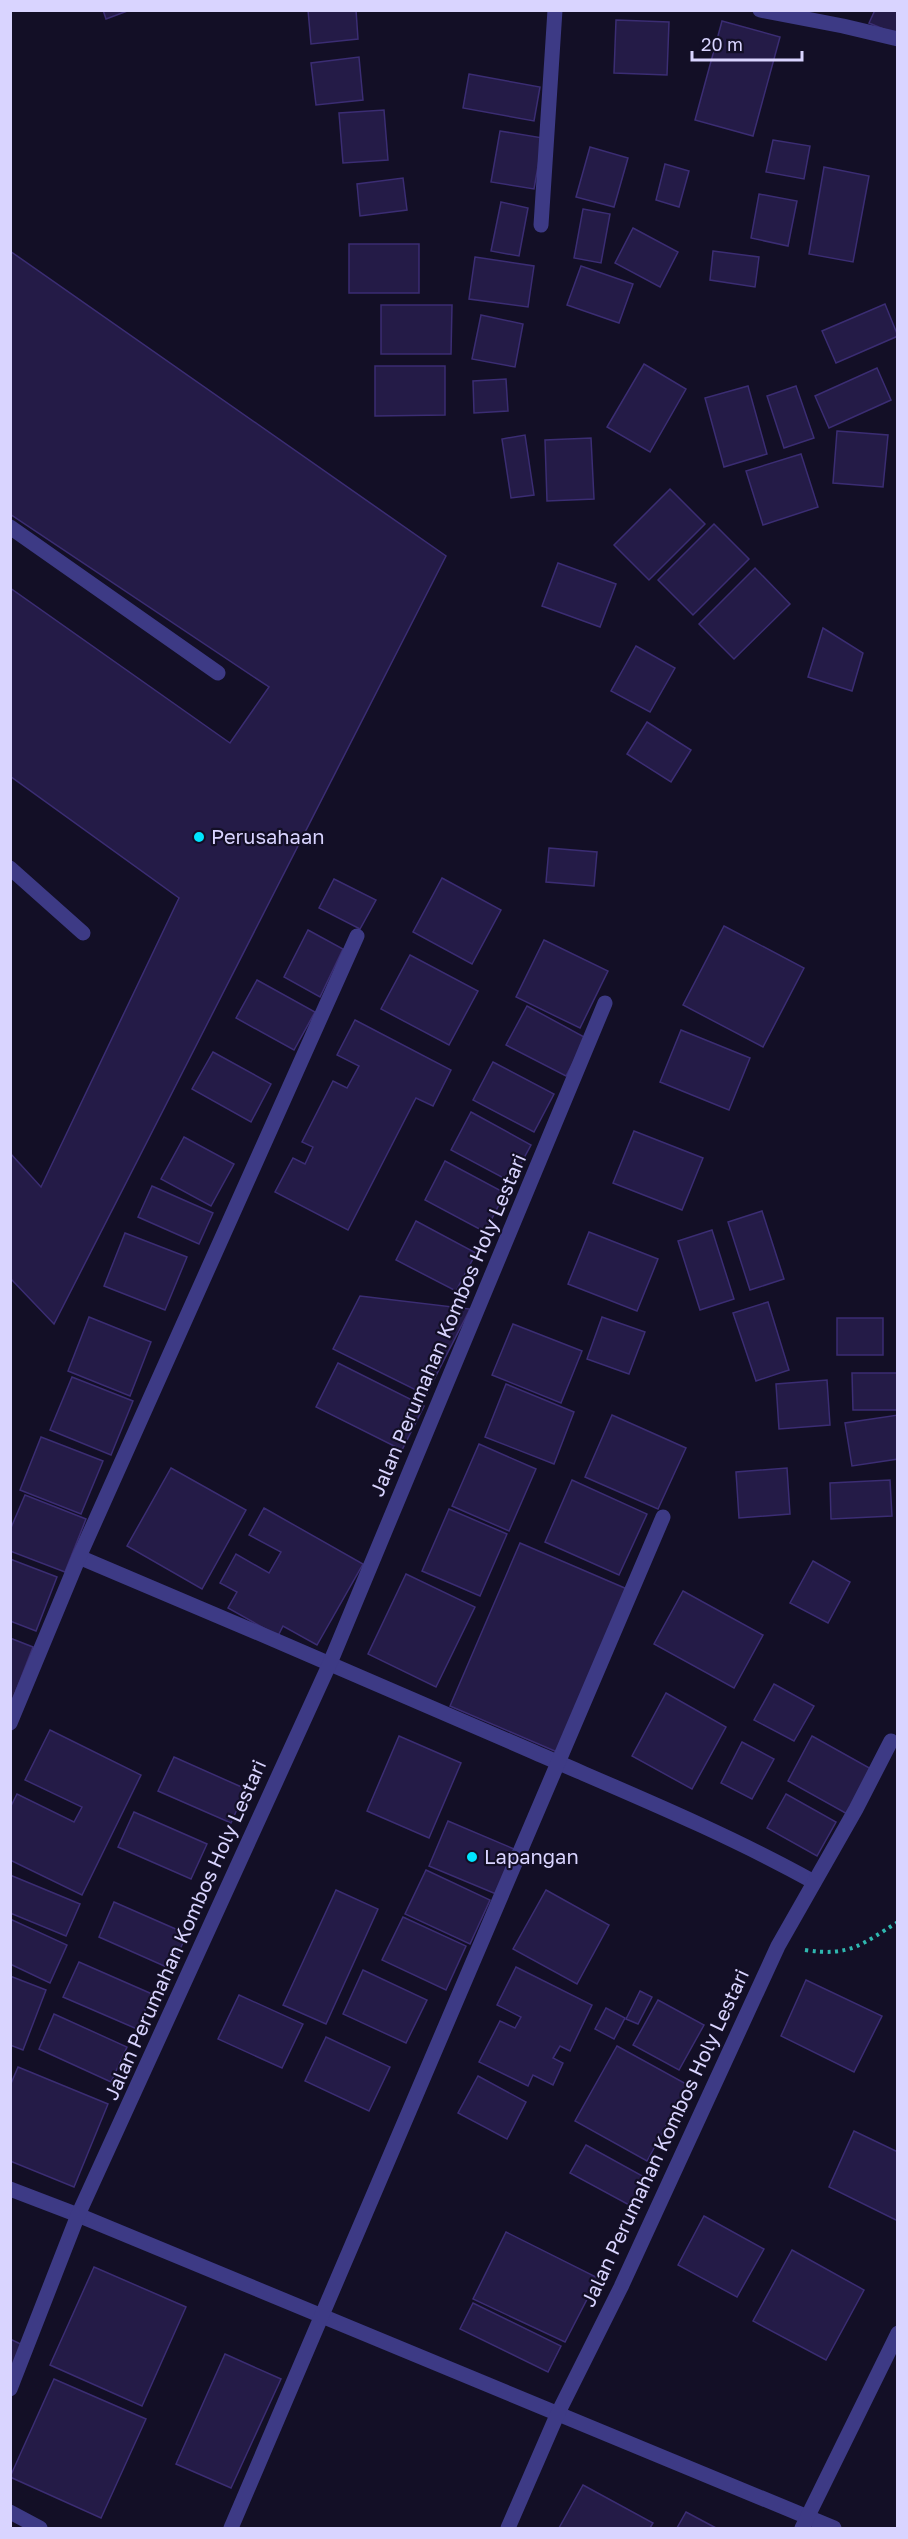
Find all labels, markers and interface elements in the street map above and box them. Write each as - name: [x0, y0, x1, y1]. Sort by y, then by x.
- scale bar: [692, 24, 802, 62]
- text: 20 m: [701, 33, 743, 55]
- place label: Perusahaan: [211, 824, 325, 848]
- marker: Perusahaan: [192, 830, 206, 844]
- street label: Jalan Perumahan Kombos Holy Lestari: [364, 1150, 530, 1500]
- street label: Jalan Perumahan Kombos Holy Lestari: [98, 1756, 270, 2103]
- place label: Lapangan: [484, 1844, 579, 1868]
- marker: Lapangan: [465, 1850, 479, 1864]
- street label: Jalan Perumahan Kombos Holy Lestari: [575, 1965, 753, 2310]

